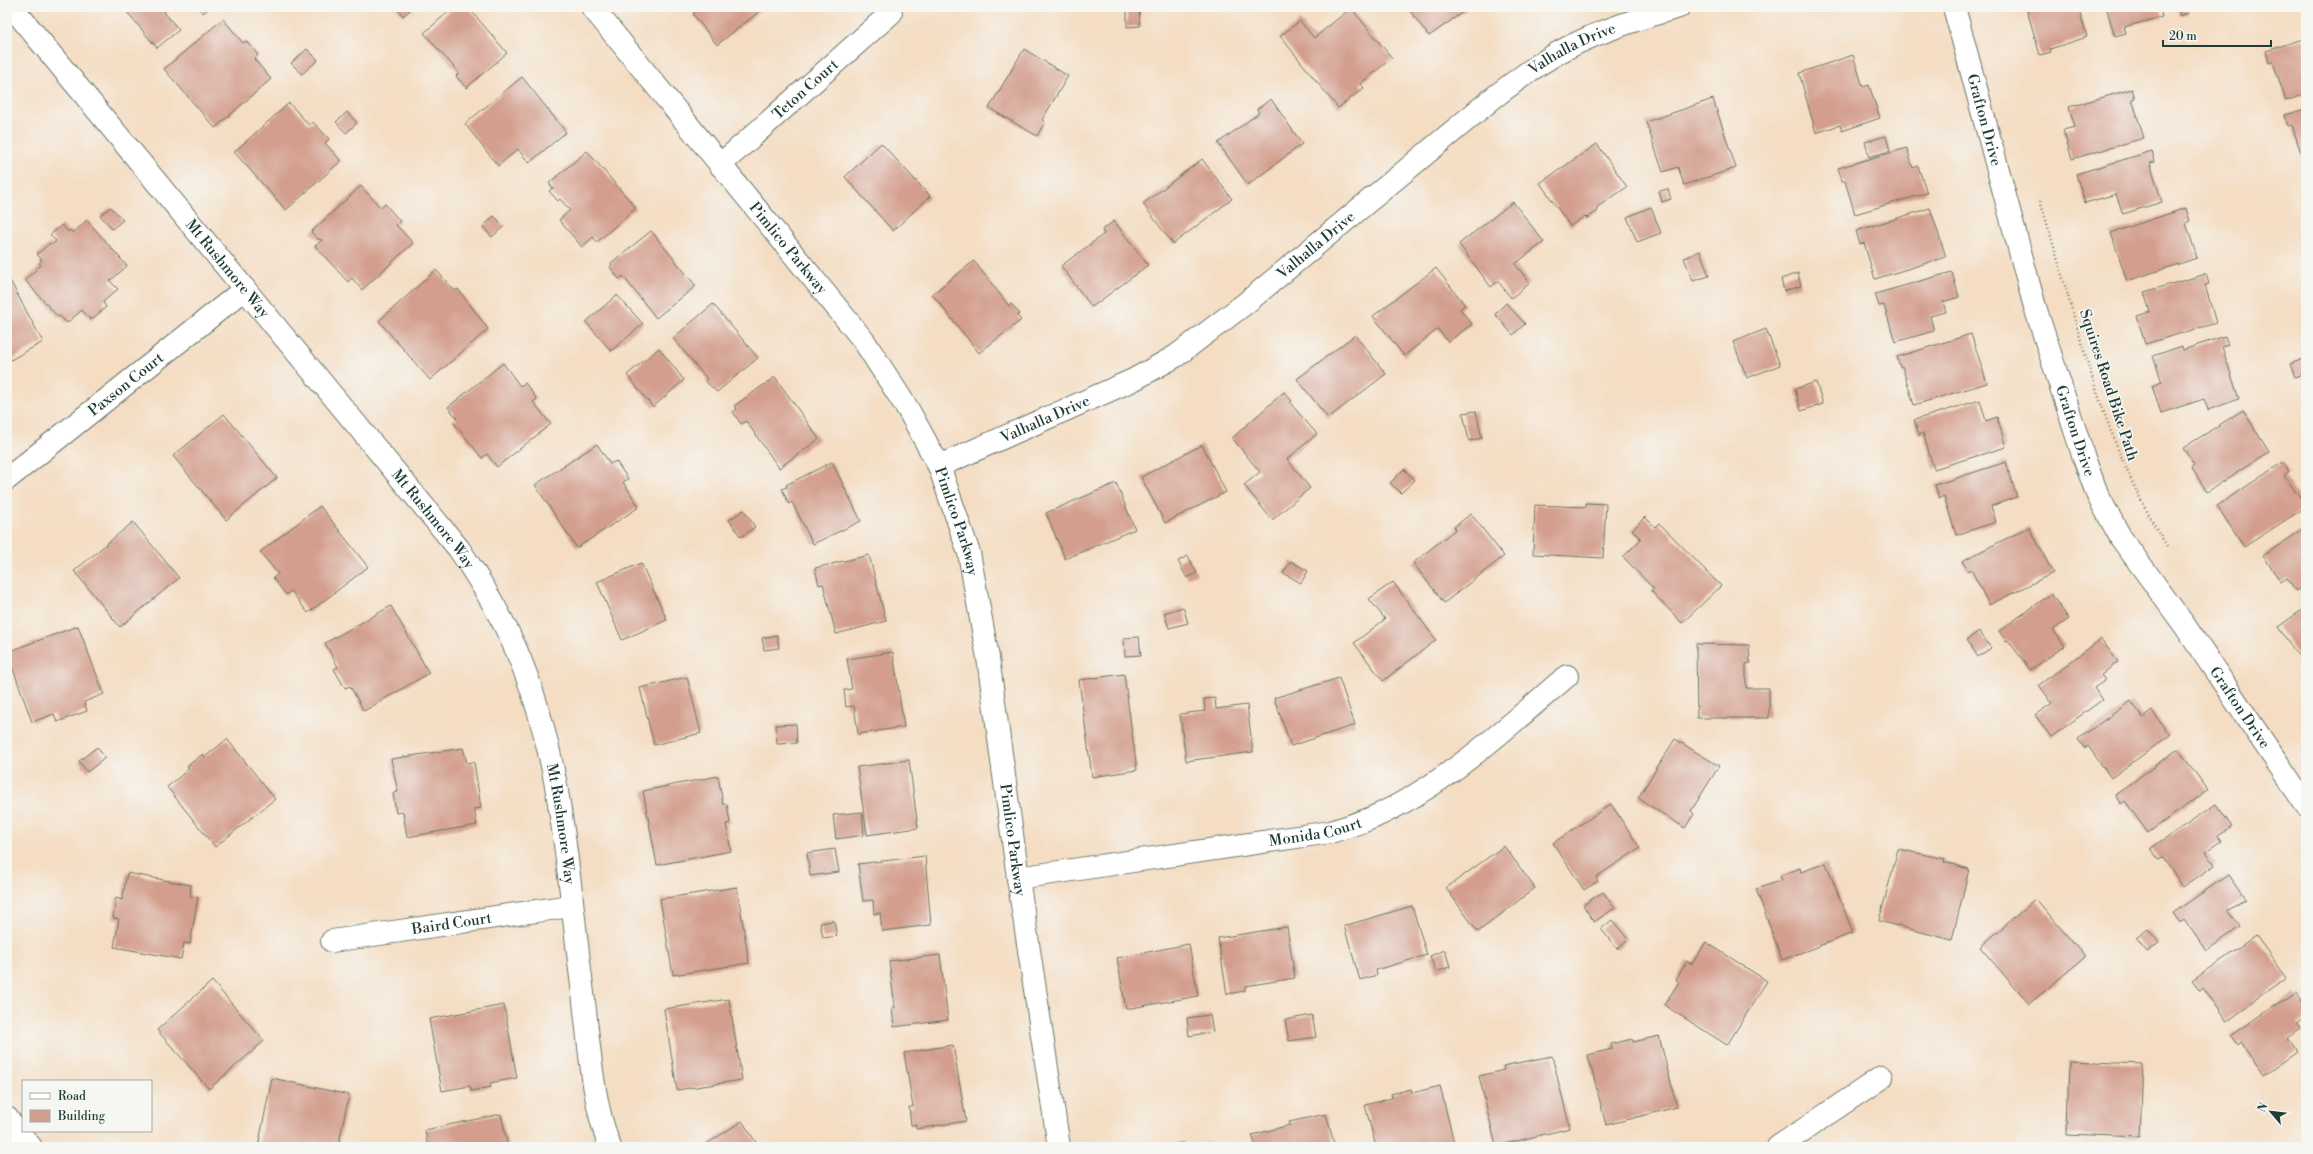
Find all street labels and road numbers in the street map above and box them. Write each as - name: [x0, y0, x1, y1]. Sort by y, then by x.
- street label: Valhalla Drive: [1524, 19, 1618, 80]
- street label: Teton Court: [769, 55, 843, 124]
- street label: Grafton Drive: [1962, 72, 2006, 168]
- street label: Pimlico Parkway: [745, 199, 832, 299]
- street label: Valhalla Drive: [1272, 208, 1359, 284]
- street label: Mt Rushmore Way: [181, 216, 274, 323]
- street label: Squires Road Bike Path: [2075, 307, 2142, 463]
- street label: Paxson Court: [85, 348, 168, 420]
- street label: Grafton Drive: [2051, 383, 2099, 479]
- street label: Valhalla Drive: [997, 391, 1093, 448]
- street label: Pimlico Parkway: [930, 465, 982, 578]
- street label: Mt Rushmore Way: [387, 466, 479, 573]
- street label: Grafton Drive: [2205, 663, 2274, 752]
- street label: Mt Rushmore Way: [542, 762, 579, 886]
- street label: Pimlico Parkway: [995, 783, 1030, 898]
- street label: Monida Court: [1268, 813, 1365, 851]
- street label: Baird Court: [410, 909, 494, 939]

